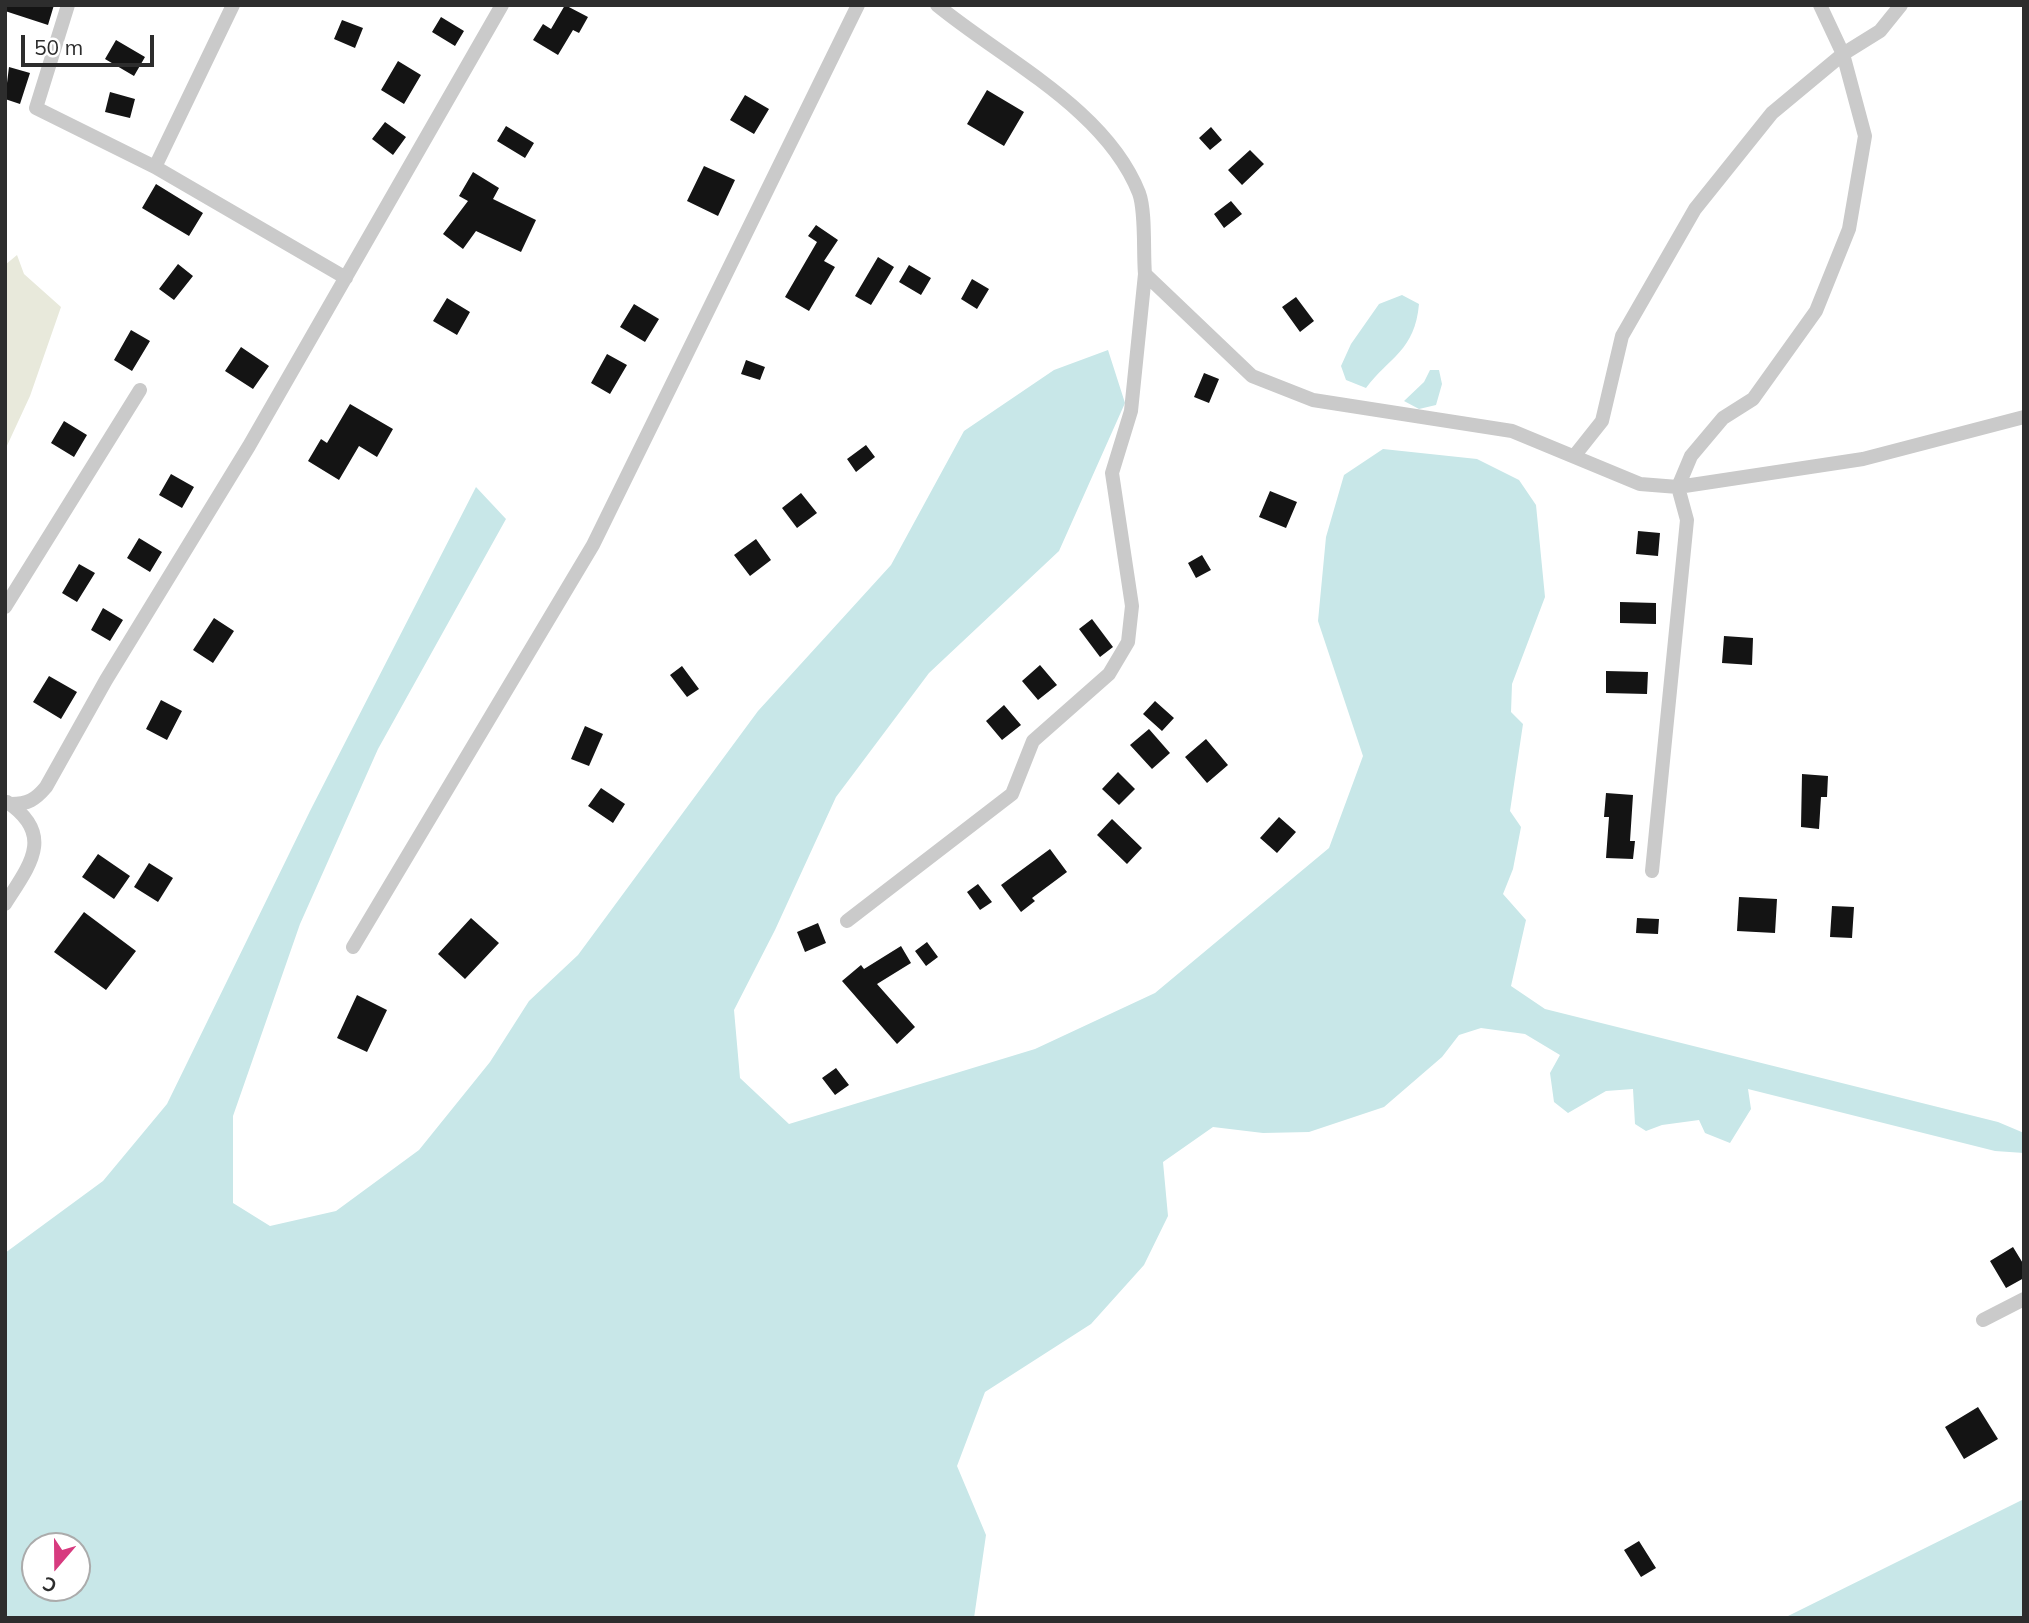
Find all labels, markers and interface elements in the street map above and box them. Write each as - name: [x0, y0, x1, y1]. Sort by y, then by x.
- scale bar: [24, 21, 158, 65]
- text: 50 m: [34, 34, 83, 60]
- north arrow: [21, 1532, 91, 1602]
- text: С: [39, 1571, 60, 1598]

